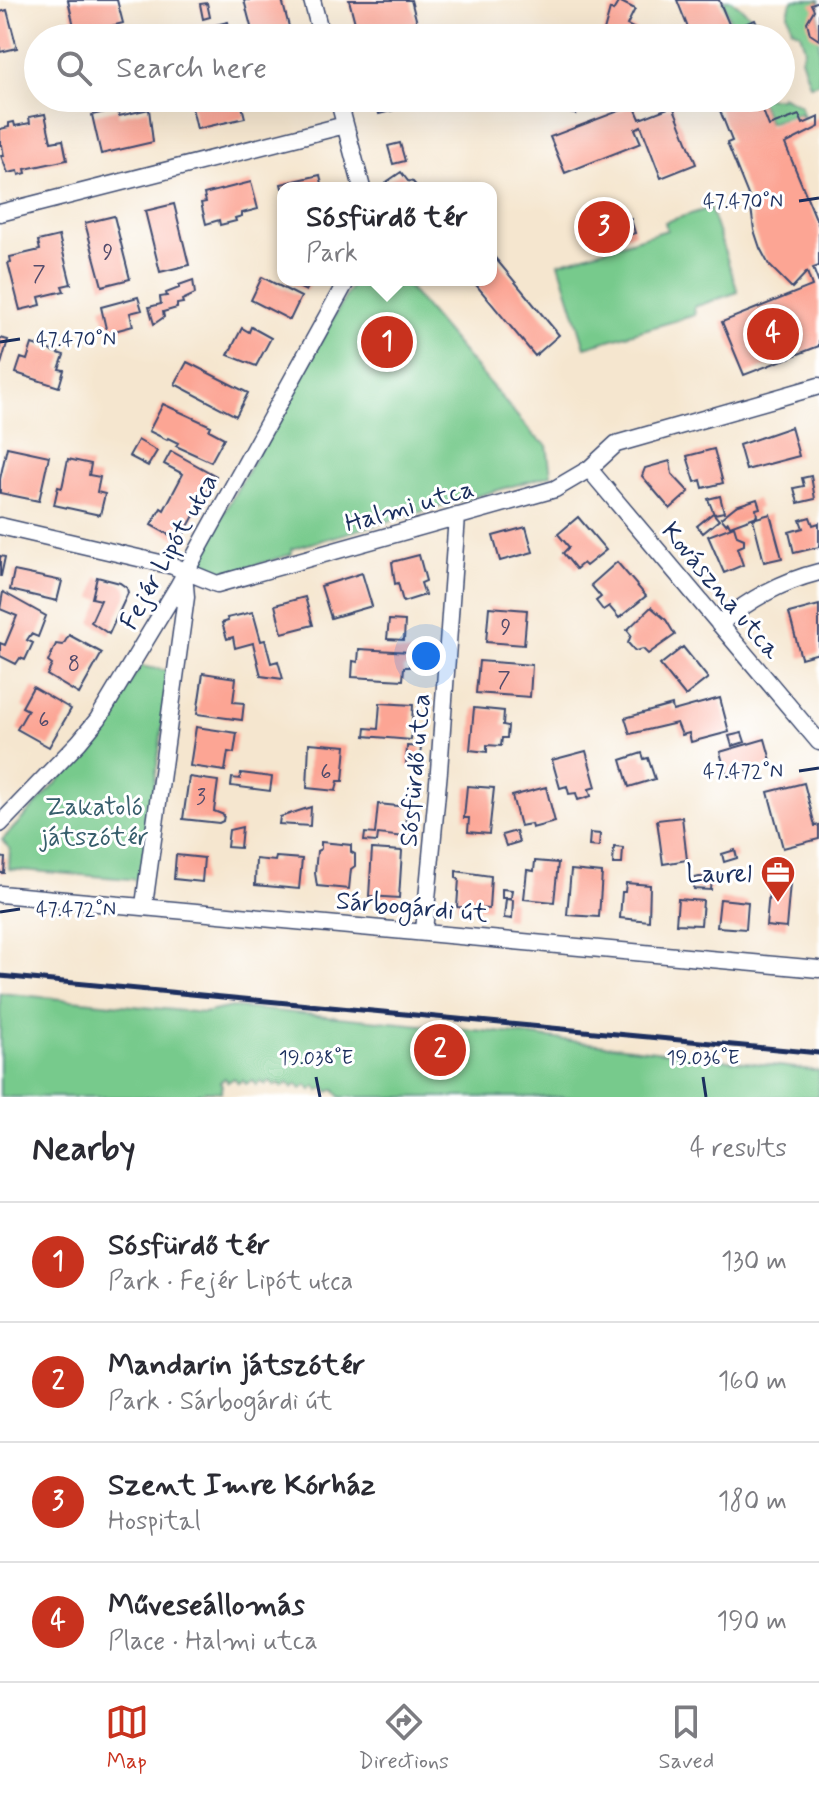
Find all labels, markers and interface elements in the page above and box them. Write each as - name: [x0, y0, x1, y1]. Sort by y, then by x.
- search box: [24, 24, 795, 112]
- icon: search: [52, 46, 96, 90]
- text: Search here: [116, 49, 267, 88]
- popup: [277, 182, 497, 286]
- text: 47.470°N: [703, 189, 783, 216]
- pin: 3: [578, 197, 630, 257]
- text: Sósfürdő tér: [306, 198, 468, 237]
- text: Park: [306, 237, 358, 271]
- house number: 9: [103, 239, 113, 267]
- house number: 7: [32, 261, 46, 289]
- pin: 4: [747, 304, 799, 364]
- pin: 1: [361, 312, 413, 372]
- text: 47.470°N: [36, 327, 116, 354]
- street label: Fejér Lipót utca: [113, 468, 227, 636]
- street label: Halmi utca: [341, 472, 478, 542]
- street label: Kovászna utca: [653, 516, 788, 667]
- house number: 9: [501, 614, 511, 642]
- your location: [406, 636, 446, 676]
- house number: 8: [68, 651, 80, 679]
- house number: 7: [497, 667, 511, 695]
- street label: Sósfürdő utca: [392, 692, 440, 848]
- house number: 6: [38, 707, 50, 735]
- house number: 6: [320, 759, 332, 787]
- text: 47.472°N: [703, 759, 783, 786]
- house number: 3: [196, 784, 206, 812]
- park label: Zakatoló játszótér: [38, 791, 149, 855]
- office icon: Laurel: [759, 854, 797, 904]
- place label: Laurel: [686, 858, 752, 892]
- street label: Sárbogárdi út: [334, 884, 489, 934]
- text: 47.472°N: [36, 897, 116, 924]
- pin: 2: [414, 1020, 466, 1080]
- text: 19.038°E: [279, 1045, 353, 1072]
- text: 19.036°E: [666, 1045, 740, 1072]
- text: Nearby: [32, 1127, 136, 1172]
- text: 4 results: [690, 1132, 787, 1166]
- text: Sósfürdő tér: [108, 1226, 270, 1265]
- text: 1: [52, 1245, 64, 1279]
- text: 130 m: [721, 1245, 787, 1279]
- text: Park · Fejér Lipót utca: [108, 1265, 353, 1299]
- text: Mandarin játszótér: [108, 1346, 365, 1385]
- text: 2: [52, 1365, 64, 1399]
- text: 160 m: [718, 1365, 787, 1399]
- text: Park · Sárbogárdi út: [108, 1385, 332, 1419]
- text: Szent Imre Kórház: [108, 1466, 376, 1505]
- text: 3: [52, 1485, 64, 1519]
- text: 180 m: [718, 1485, 787, 1519]
- text: Hospital: [108, 1505, 201, 1539]
- text: Műveseállomás: [108, 1586, 305, 1625]
- text: 4: [50, 1605, 66, 1639]
- text: 190 m: [717, 1605, 787, 1639]
- text: Place · Halmi utca: [108, 1625, 318, 1659]
- tab: Map: [105, 1700, 149, 1776]
- tab: Directions: [358, 1700, 449, 1776]
- tab: Saved: [659, 1700, 714, 1776]

